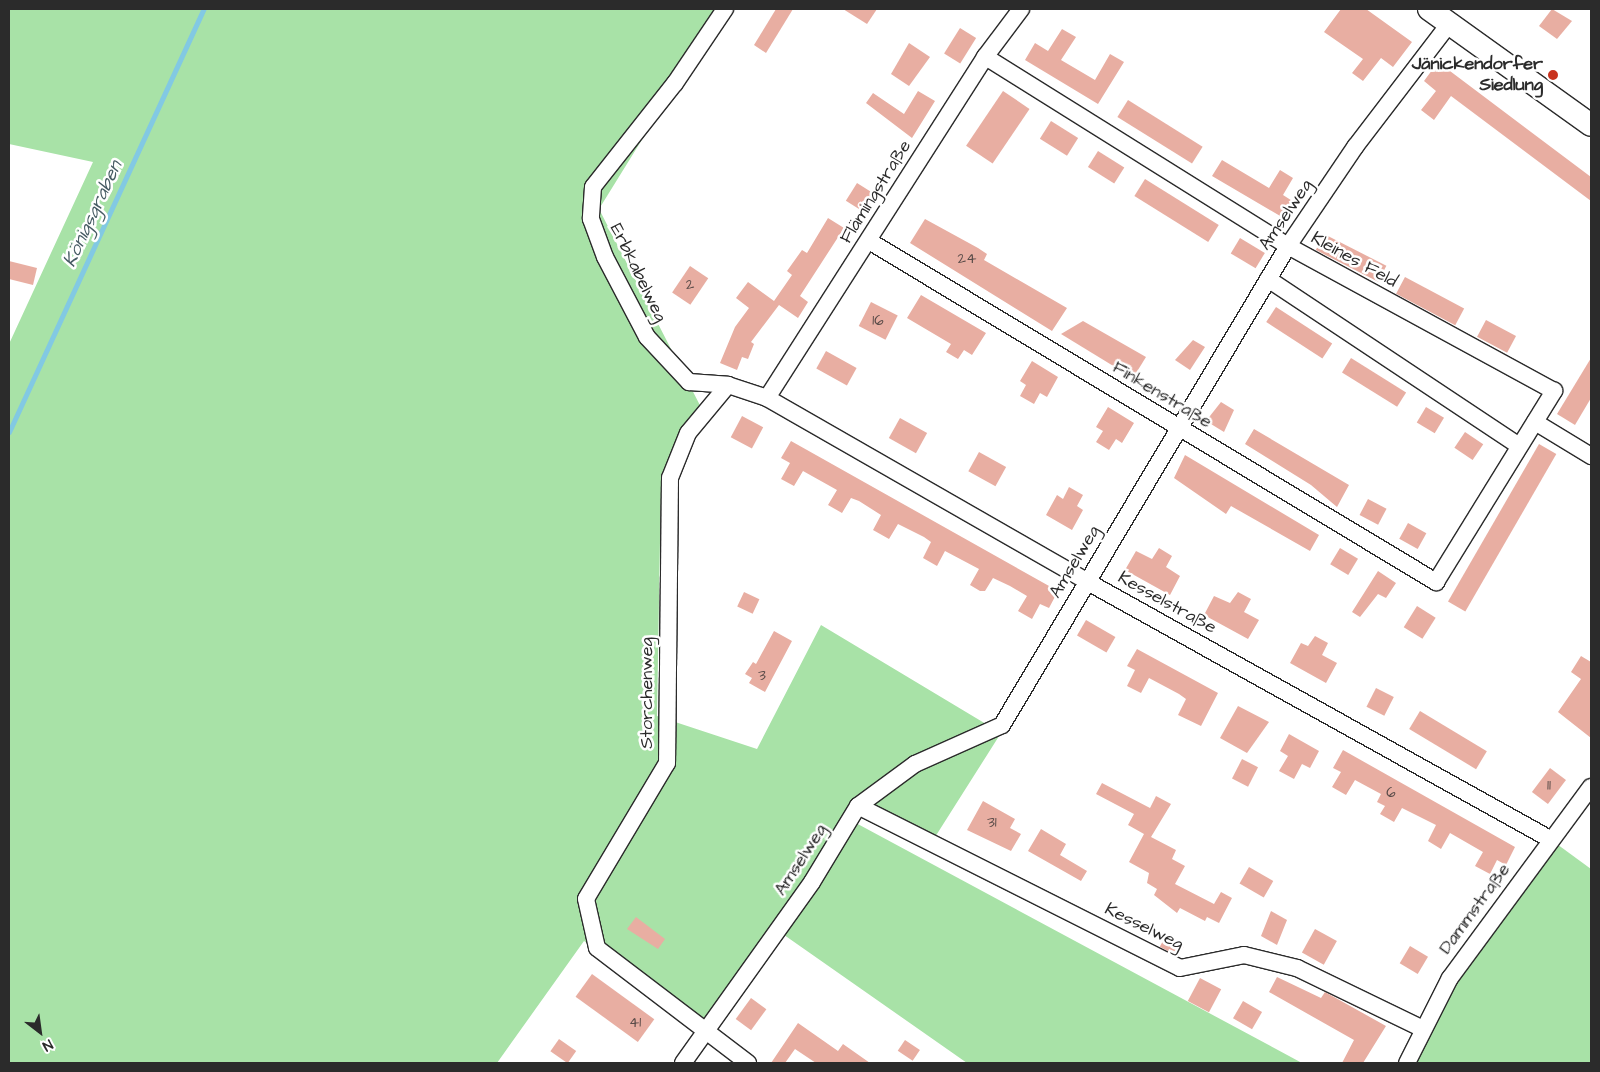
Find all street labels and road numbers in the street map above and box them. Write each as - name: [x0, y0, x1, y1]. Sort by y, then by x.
- street label: Flämingstraße: [836, 136, 916, 248]
- street label: Amselweg: [1254, 176, 1318, 254]
- street label: Erbkabelweg: [605, 220, 671, 326]
- street label: Kleines Feld: [1307, 227, 1401, 293]
- street label: Finkenstraße: [1108, 357, 1216, 433]
- street label: Amselweg: [1045, 522, 1105, 602]
- street label: Kesselstraße: [1114, 567, 1220, 639]
- street label: Storchenweg: [636, 637, 658, 749]
- street label: Amselweg: [770, 820, 832, 900]
- street label: Dammstraße: [1435, 859, 1515, 959]
- street label: Kesselweg: [1101, 899, 1187, 955]

